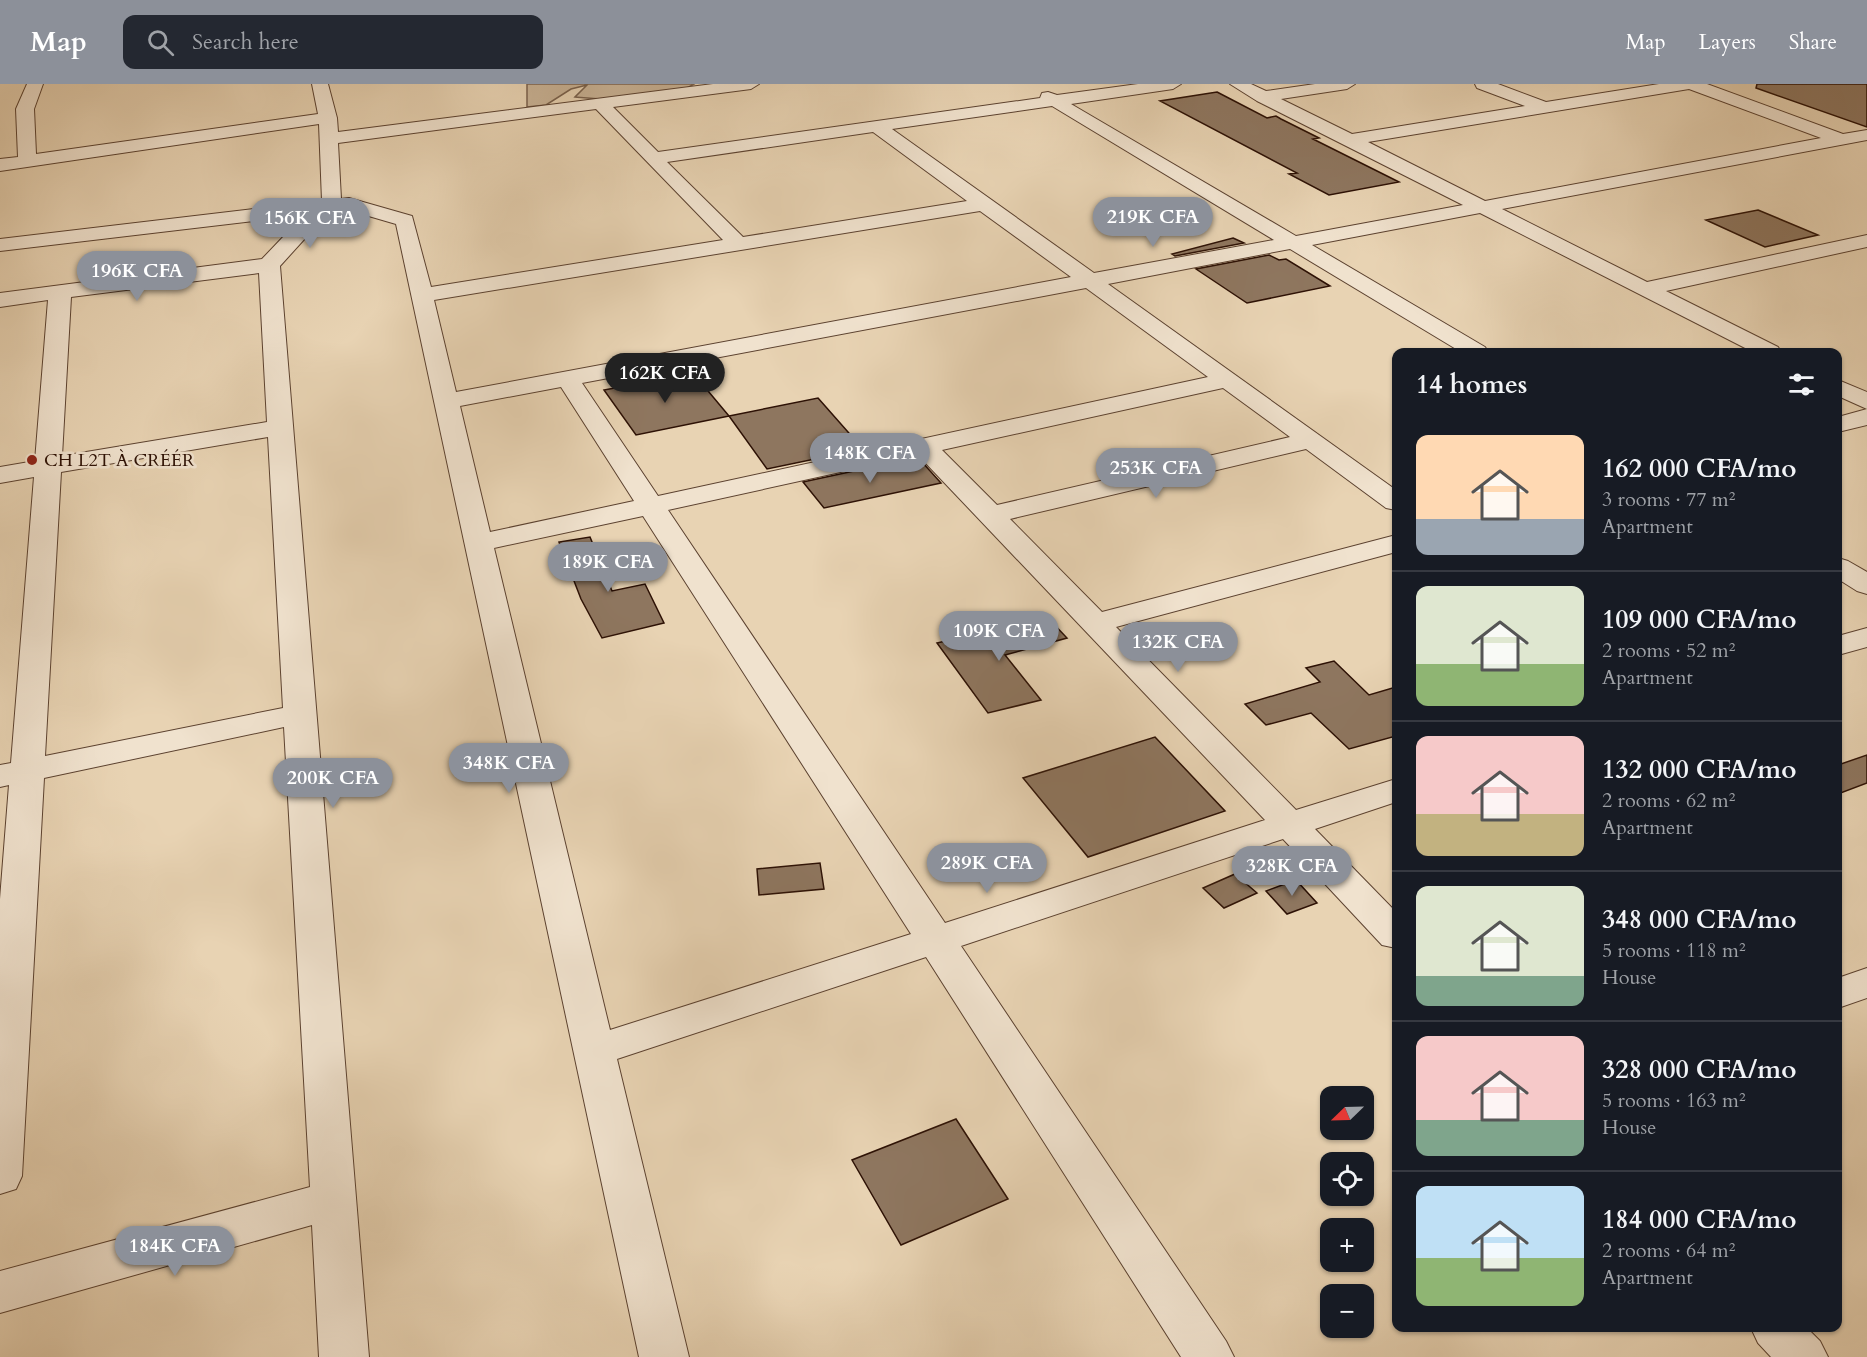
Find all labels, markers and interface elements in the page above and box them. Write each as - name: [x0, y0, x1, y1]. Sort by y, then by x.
- search box: [123, 15, 543, 69]
- text: Map: [30, 23, 87, 61]
- icon: search: [144, 26, 177, 59]
- text: Search here: [192, 27, 299, 57]
- text: Map: [1626, 28, 1666, 57]
- text: Layers: [1699, 28, 1756, 57]
- text: Share: [1789, 28, 1837, 57]
- pin: 219K CFA: [1091, 197, 1215, 248]
- pin: 156K CFA: [248, 198, 372, 249]
- text: 219K CFA: [1107, 203, 1199, 230]
- text: 156K CFA: [264, 204, 356, 231]
- pin: 196K CFA: [75, 251, 199, 302]
- text: 196K CFA: [91, 257, 183, 284]
- pin: 162K CFA: [603, 353, 727, 404]
- text: 162K CFA: [619, 359, 711, 386]
- text: 14 homes: [1416, 367, 1527, 402]
- icon: filters: [1785, 368, 1818, 401]
- pin: 148K CFA: [808, 433, 932, 484]
- text: 148K CFA: [824, 439, 916, 466]
- place label: CH L2T À CRÉÉR: [44, 448, 195, 473]
- pin: 253K CFA: [1094, 448, 1218, 499]
- text: 162 000 CFA/mo: [1602, 451, 1796, 486]
- marker: CH L2T À CRÉÉR: [25, 453, 39, 467]
- text: 253K CFA: [1110, 454, 1202, 481]
- icon: home: [1464, 459, 1536, 531]
- text: 3 rooms · 77 m²: [1602, 486, 1735, 513]
- text: Apartment: [1602, 513, 1693, 540]
- pin: 189K CFA: [546, 542, 670, 593]
- text: 189K CFA: [562, 548, 654, 575]
- text: 109 000 CFA/mo: [1602, 602, 1796, 637]
- icon: home: [1464, 610, 1536, 682]
- pin: 109K CFA: [937, 611, 1061, 662]
- text: 109K CFA: [953, 617, 1045, 644]
- pin: 132K CFA: [1116, 622, 1240, 673]
- text: 132K CFA: [1132, 628, 1224, 655]
- text: 2 rooms · 52 m²: [1602, 637, 1735, 664]
- text: Apartment: [1602, 664, 1693, 691]
- pin: 348K CFA: [447, 743, 571, 794]
- text: 348K CFA: [463, 749, 555, 776]
- text: 132 000 CFA/mo: [1602, 752, 1796, 787]
- pin: 200K CFA: [271, 758, 395, 809]
- icon: home: [1464, 760, 1536, 832]
- text: 200K CFA: [287, 764, 379, 791]
- text: 2 rooms · 62 m²: [1602, 787, 1735, 814]
- text: Apartment: [1602, 814, 1693, 841]
- pin: 289K CFA: [925, 843, 1049, 894]
- pin: 328K CFA: [1230, 846, 1354, 897]
- text: 289K CFA: [941, 849, 1033, 876]
- text: 328K CFA: [1246, 852, 1338, 879]
- text: 348 000 CFA/mo: [1602, 902, 1796, 937]
- icon: home: [1464, 910, 1536, 982]
- text: 5 rooms · 118 m²: [1602, 937, 1746, 964]
- text: House: [1602, 964, 1656, 991]
- text: 328 000 CFA/mo: [1602, 1052, 1796, 1087]
- icon: home: [1464, 1060, 1536, 1132]
- north arrow: [1320, 1086, 1374, 1140]
- map controls: [1320, 1086, 1374, 1338]
- text: 5 rooms · 163 m²: [1602, 1087, 1746, 1114]
- text: House: [1602, 1114, 1656, 1141]
- button: locate: [1320, 1152, 1374, 1206]
- text: 184 000 CFA/mo: [1602, 1202, 1796, 1237]
- icon: home: [1464, 1210, 1536, 1282]
- button: +: [1320, 1218, 1374, 1272]
- pin: 184K CFA: [113, 1226, 237, 1277]
- text: 184K CFA: [129, 1232, 221, 1259]
- text: 2 rooms · 64 m²: [1602, 1237, 1735, 1264]
- text: Apartment: [1602, 1264, 1693, 1291]
- button: −: [1320, 1284, 1374, 1338]

